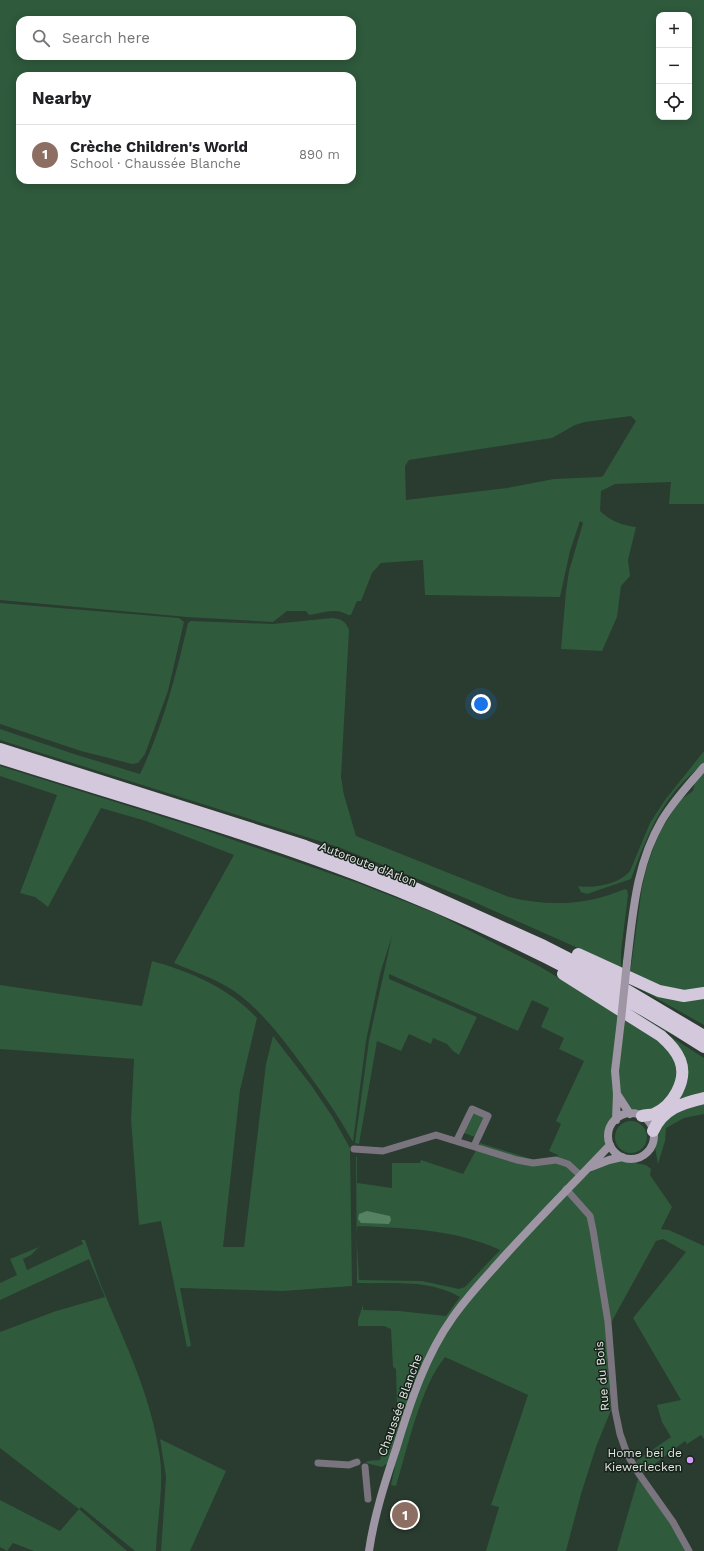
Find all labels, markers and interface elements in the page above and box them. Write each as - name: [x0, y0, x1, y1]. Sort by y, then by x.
- map controls: [656, 12, 692, 120]
- button: +: [656, 12, 692, 48]
- search box: [16, 16, 356, 60]
- icon: search: [30, 27, 52, 49]
- text: Search here: [62, 29, 150, 47]
- button: −: [656, 48, 692, 84]
- button: locate: [656, 84, 692, 120]
- text: Nearby: [32, 88, 91, 108]
- text: Crèche Children's World: [70, 138, 248, 156]
- text: 1: [42, 147, 48, 162]
- text: 890 m: [299, 147, 340, 162]
- text: School · Chaussée Blanche: [70, 156, 241, 171]
- your location: [471, 694, 491, 714]
- street label: Autoroute d'Arlon: [317, 839, 419, 889]
- street label: Rue du Bois: [592, 1341, 612, 1411]
- street label: Chaussée Blanche: [375, 1352, 425, 1458]
- place label: Home bei de Kiewerlecken: [604, 1446, 682, 1474]
- marker: Home bei de Kiewerlecken: [685, 1455, 695, 1465]
- pin: 1: [392, 1500, 418, 1530]

